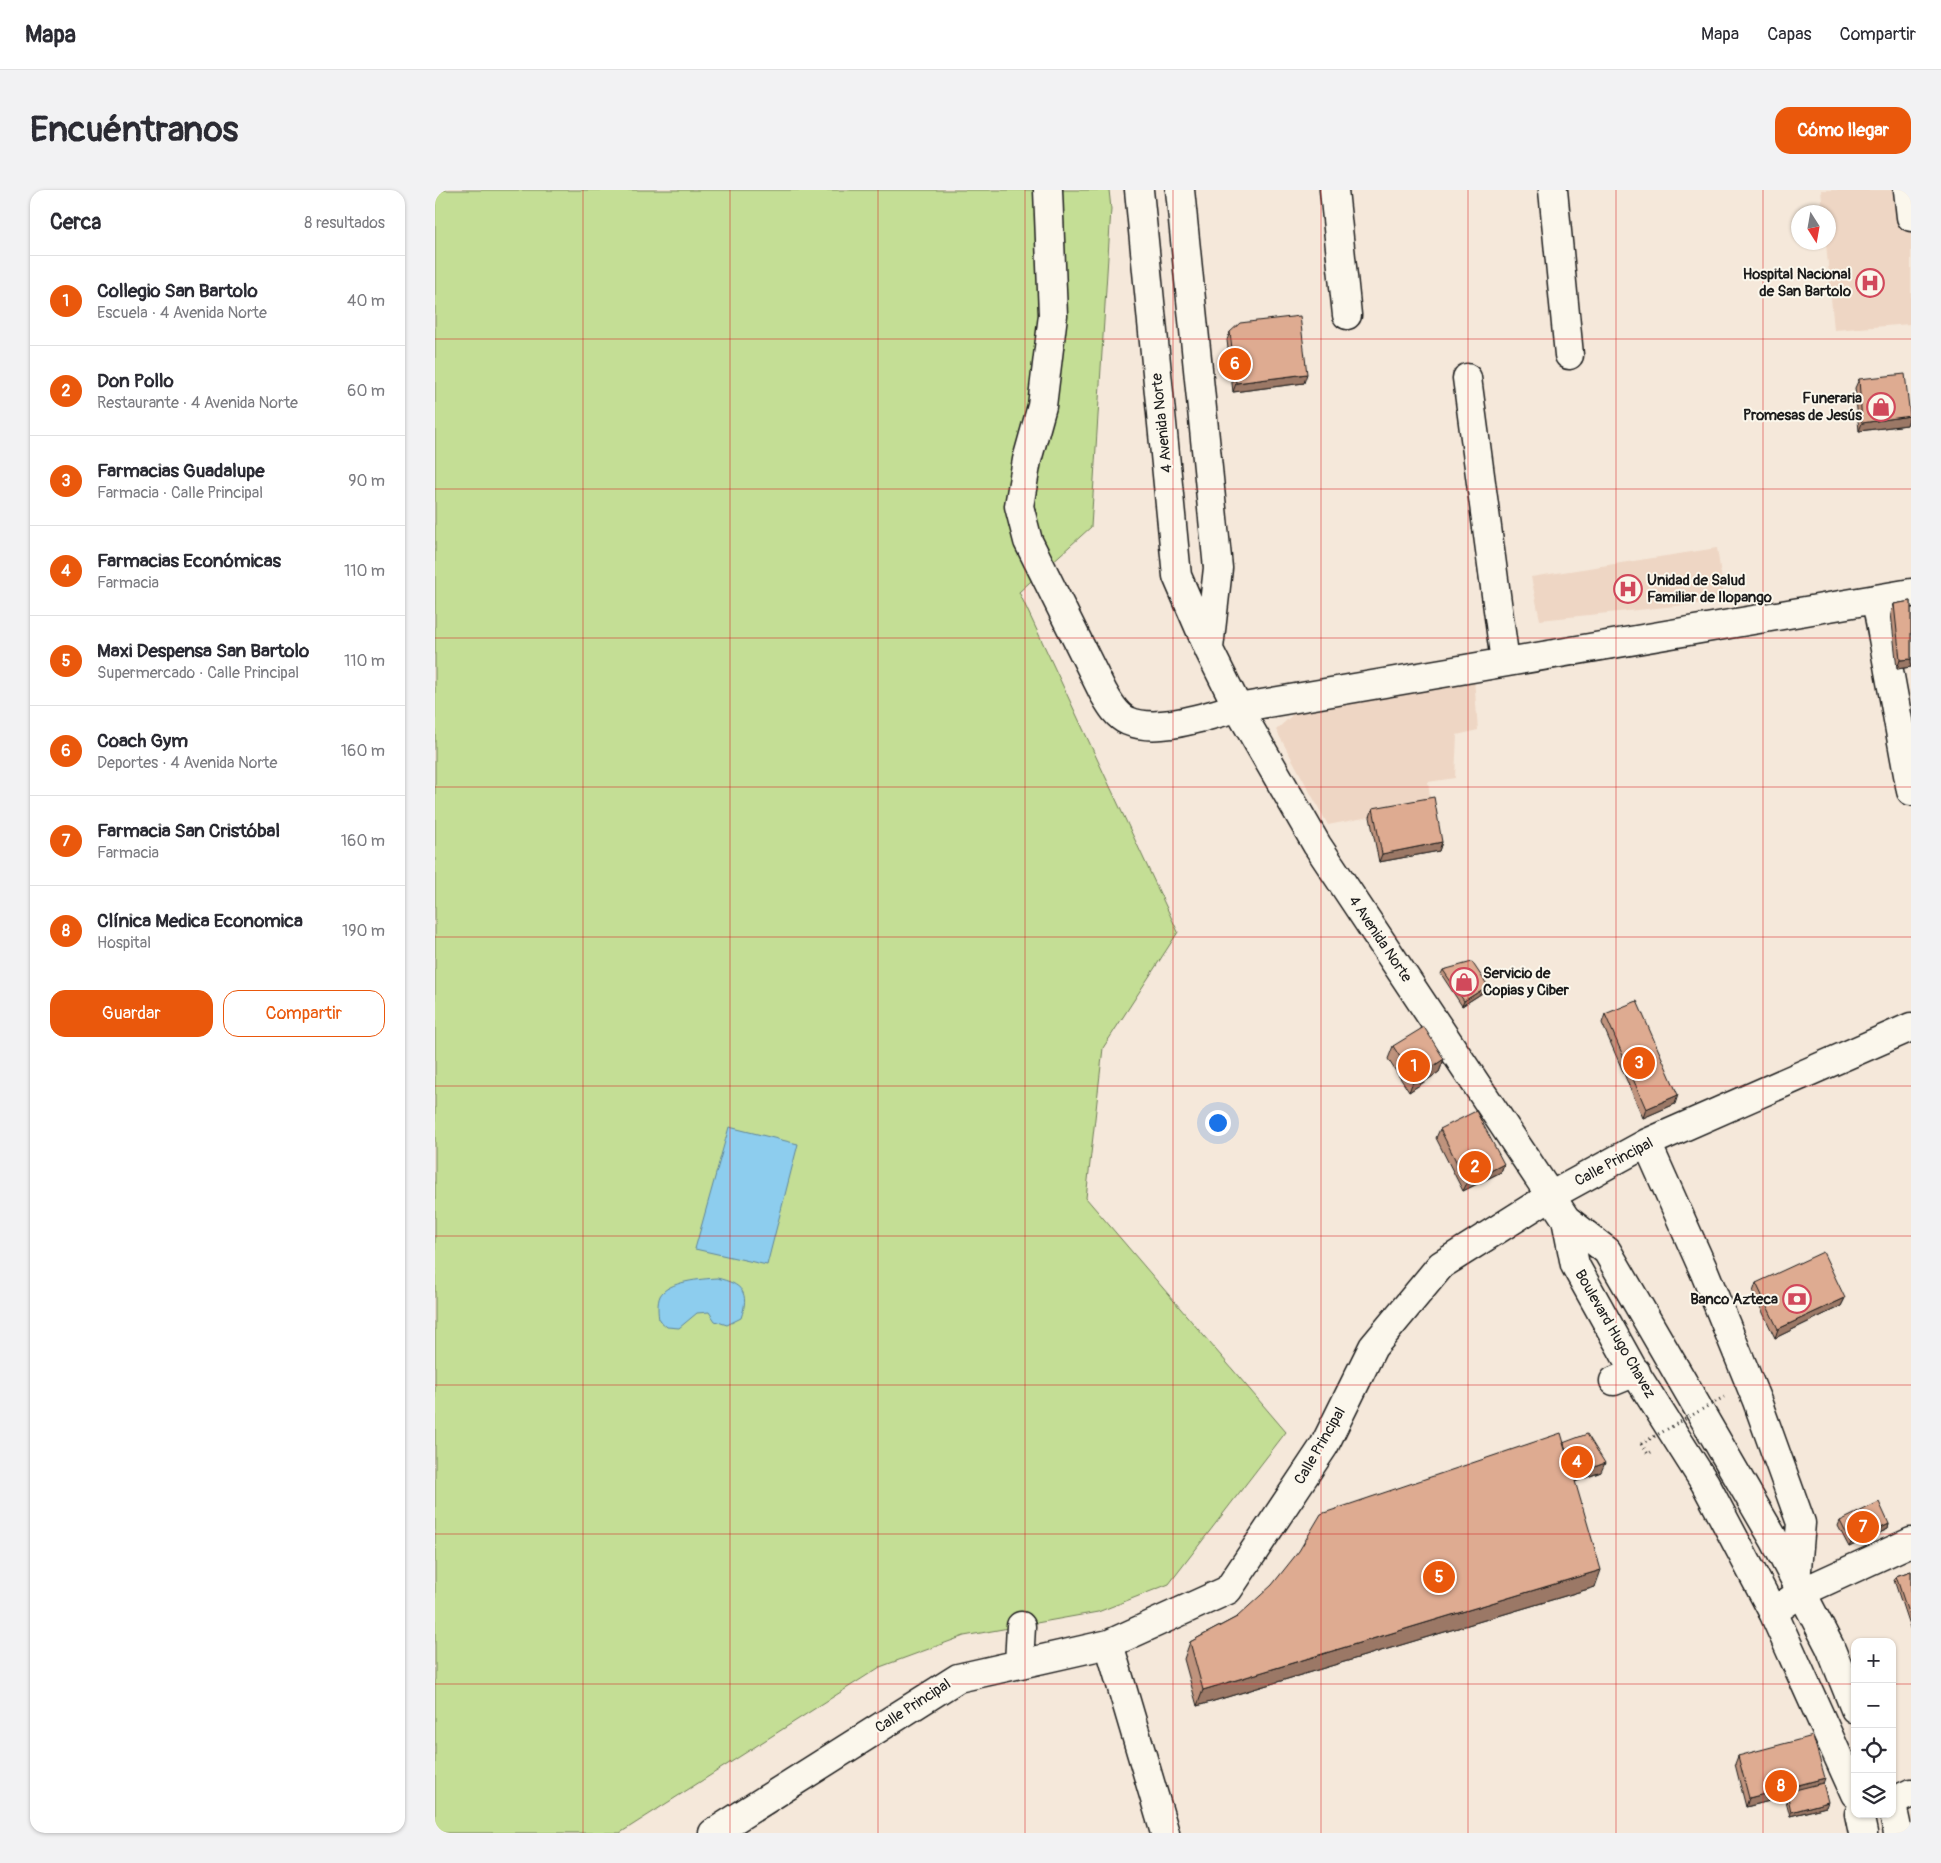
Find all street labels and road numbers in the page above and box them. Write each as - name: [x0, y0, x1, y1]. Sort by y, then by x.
- street label: 4 Avenida Norte: [1147, 372, 1177, 474]
- street label: 4 Avenida Norte: [1344, 892, 1416, 986]
- street label: Calle Principal: [1571, 1133, 1657, 1191]
- street label: Boulevard Hugo Chavez: [1570, 1266, 1660, 1402]
- street label: Calle Principal: [1290, 1404, 1350, 1488]
- street label: Calle Principal: [872, 1675, 954, 1737]

